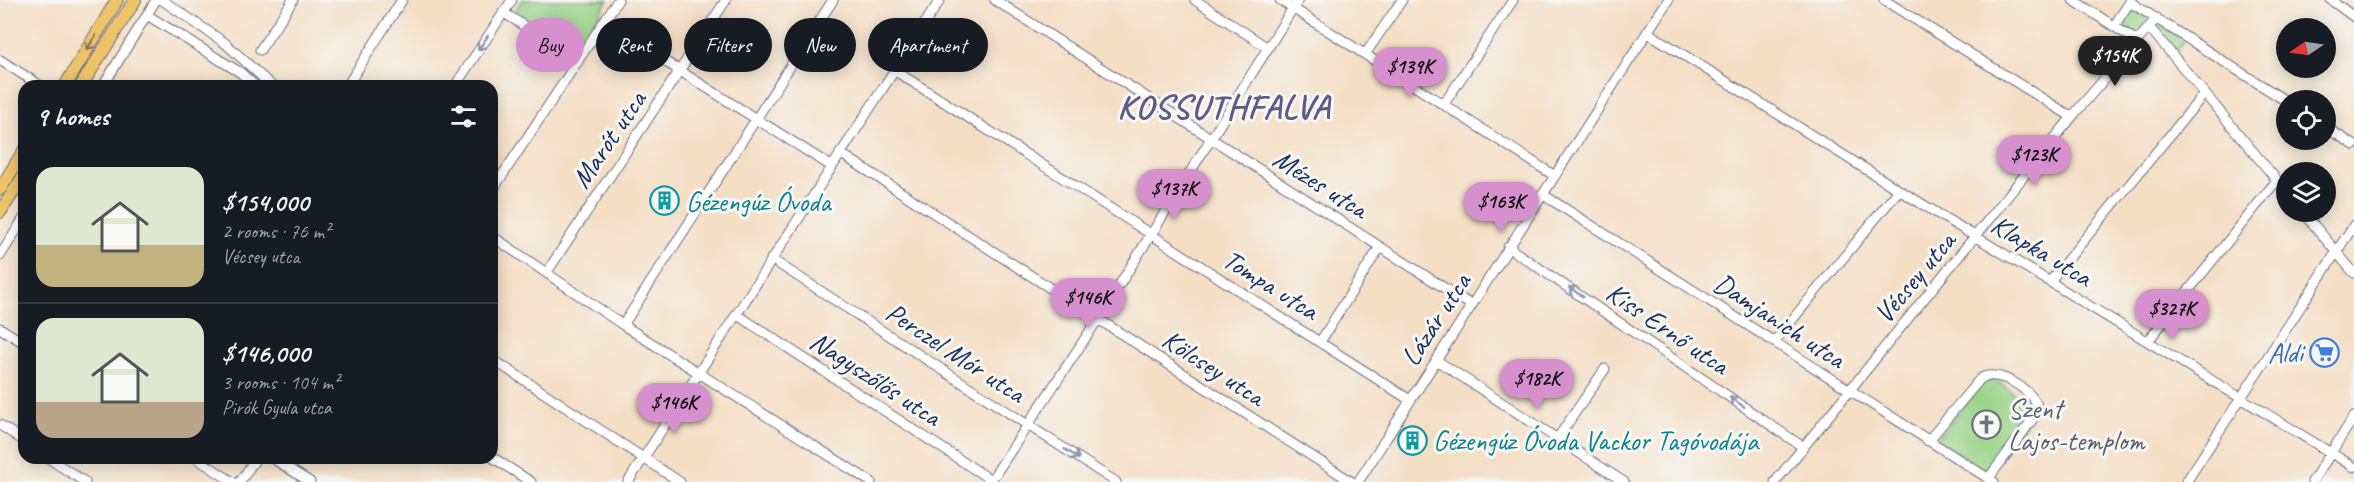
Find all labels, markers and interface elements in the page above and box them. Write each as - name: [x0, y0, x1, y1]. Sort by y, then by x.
- chip: Buy: [516, 18, 584, 72]
- chip: Rent: [596, 18, 672, 72]
- chip: Filters: [684, 18, 772, 72]
- chip: New: [784, 18, 856, 72]
- chip: Apartment: [868, 18, 988, 72]
- north arrow: [2276, 18, 2336, 78]
- map controls: [2276, 18, 2336, 222]
- one-way arrow: [85, 34, 97, 51]
- one-way arrow: [477, 34, 489, 50]
- pin: $154K: [2073, 36, 2157, 87]
- text: $154K: [2092, 43, 2138, 68]
- pin: $139K: [1368, 47, 1452, 98]
- text: $139K: [1387, 54, 1433, 79]
- street label: Marót utca: [563, 83, 655, 195]
- district label: KOSSUTHFALVA: [1117, 85, 1332, 128]
- button: locate: [2276, 90, 2336, 150]
- text: 9 homes: [36, 100, 109, 133]
- icon: filters: [447, 100, 480, 133]
- pin: $123K: [1992, 135, 2076, 186]
- street label: Mézes utca: [1267, 141, 1376, 227]
- text: $123K: [2011, 142, 2057, 167]
- button: layers: [2276, 162, 2336, 222]
- pin: $137K: [1132, 169, 1216, 220]
- text: $137K: [1151, 176, 1197, 201]
- pin: $163K: [1459, 182, 1543, 233]
- place label: Gézengúz Óvoda: [686, 184, 832, 219]
- building icon: Gézengúz Óvoda: [649, 185, 681, 217]
- text: $154,000: [222, 186, 309, 219]
- text: $163K: [1478, 189, 1524, 214]
- icon: home: [84, 191, 156, 263]
- street label: Klapka utca: [1985, 207, 2100, 295]
- text: 2 rooms · 76 m²: [222, 219, 330, 244]
- street label: Vécsey utca: [1866, 223, 1964, 330]
- street label: Tompa utca: [1216, 241, 1327, 328]
- text: Vécsey utca: [222, 244, 300, 269]
- street label: Lázár utca: [1393, 265, 1479, 372]
- street label: Damjanich utca: [1708, 265, 1853, 377]
- street label: Kiss Ernő utca: [1600, 275, 1737, 383]
- pin: $146K: [1046, 278, 1130, 329]
- text: $146K: [1065, 285, 1111, 310]
- one-way arrow: [1568, 286, 1585, 298]
- pin: $327K: [2130, 289, 2214, 340]
- street label: Perczel Mór utca: [879, 294, 1033, 411]
- text: $327K: [2149, 296, 2195, 321]
- street label: Kölcsey utca: [1156, 321, 1274, 415]
- street label: Nagyszőlős utca: [804, 323, 949, 435]
- place label: Aldi: [2268, 335, 2307, 370]
- supermarket icon: Aldi: [2308, 336, 2340, 368]
- text: $146,000: [222, 337, 310, 370]
- icon: home: [84, 342, 156, 414]
- pin: $182K: [1495, 359, 1579, 410]
- text: $182K: [1514, 366, 1560, 391]
- text: 3 rooms · 104 m²: [222, 370, 339, 395]
- pin: $146K: [632, 383, 716, 434]
- text: $146K: [651, 390, 697, 415]
- place label: Szent Lajos-templom: [2008, 391, 2146, 458]
- text: Pirók Gyula utca: [222, 395, 332, 420]
- one-way arrow: [1730, 396, 1746, 408]
- church icon: Szent Lajos-templom: [1971, 408, 2003, 440]
- place label: Gézengúz Óvoda Vackor Tagóvodája: [1433, 423, 1760, 458]
- building icon: Gézengúz Óvoda Vackor Tagóvodája: [1396, 424, 1428, 456]
- one-way arrow: [1063, 448, 1080, 460]

